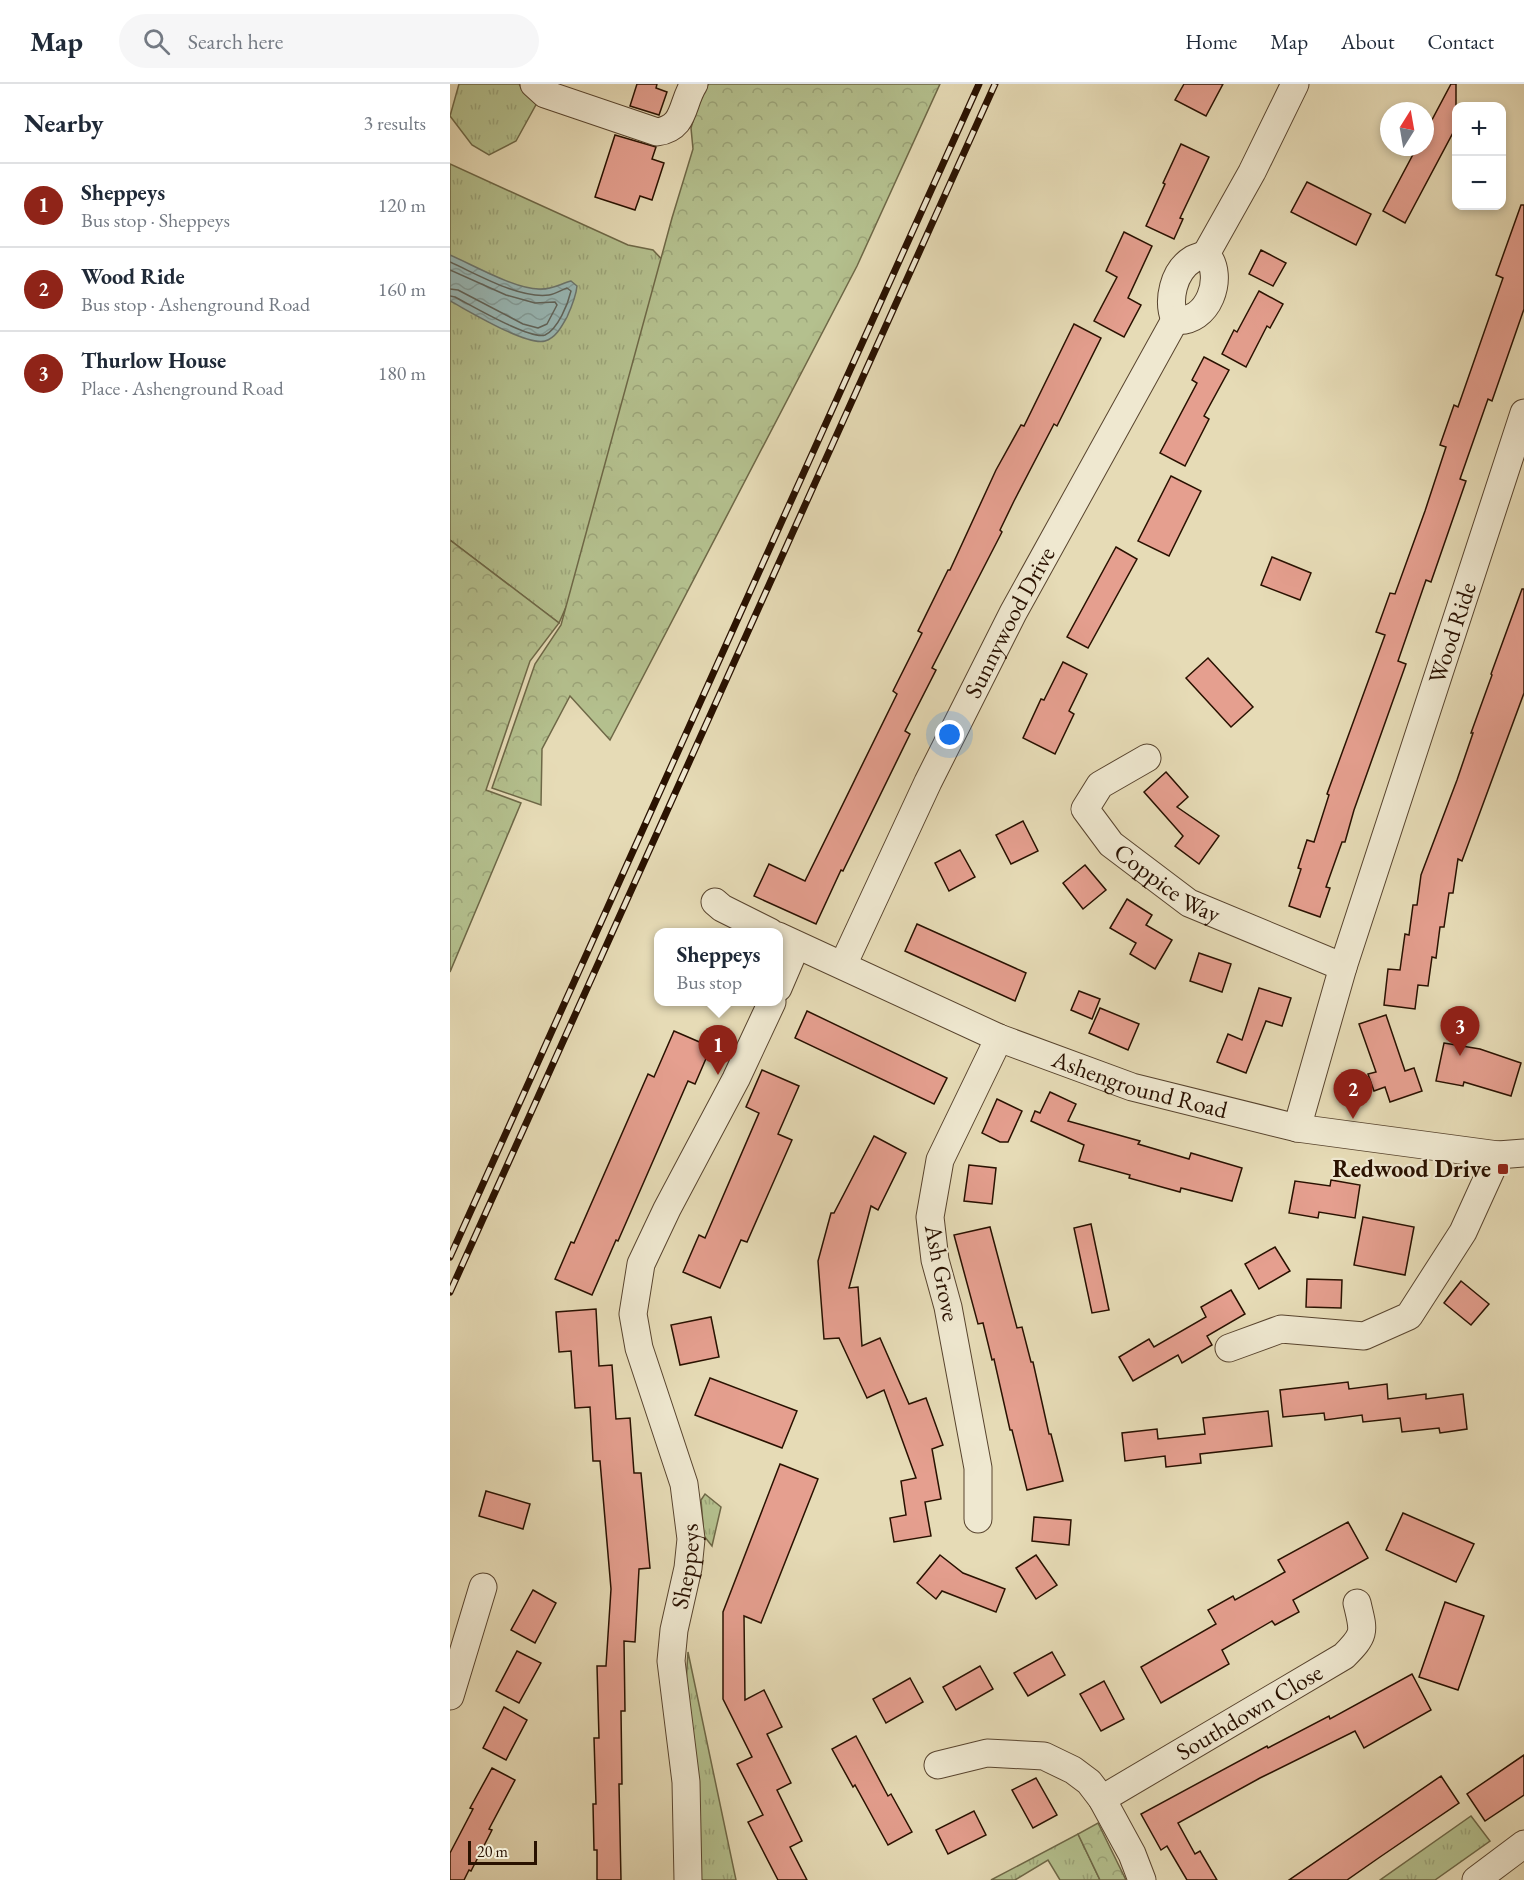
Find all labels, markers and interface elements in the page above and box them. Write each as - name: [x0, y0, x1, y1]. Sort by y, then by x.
- search box: [119, 14, 539, 68]
- text: Map: [30, 23, 83, 59]
- icon: search: [140, 25, 173, 58]
- text: Search here: [188, 27, 283, 56]
- text: Home: [1185, 28, 1237, 55]
- text: Map: [1270, 28, 1308, 55]
- text: About: [1341, 28, 1394, 55]
- text: Contact: [1427, 28, 1494, 55]
- north arrow: [1380, 102, 1434, 156]
- map controls: [1452, 102, 1506, 210]
- button: +: [1452, 102, 1506, 156]
- text: Nearby: [24, 106, 104, 140]
- text: 3 results: [363, 110, 426, 136]
- button: −: [1452, 156, 1506, 210]
- text: Sheppeys: [81, 178, 165, 207]
- text: 1: [38, 192, 49, 218]
- text: 120 m: [378, 192, 426, 218]
- text: Bus stop · Sheppeys: [81, 207, 230, 233]
- text: Wood Ride: [81, 262, 185, 291]
- text: 2: [38, 276, 49, 302]
- text: 160 m: [378, 276, 426, 302]
- text: Bus stop · Ashenground Road: [81, 291, 310, 317]
- text: Thurlow House: [81, 346, 226, 375]
- text: 3: [38, 360, 49, 386]
- text: 180 m: [378, 360, 426, 386]
- text: Place · Ashenground Road: [81, 375, 284, 401]
- street label: Sunnywood Drive: [957, 541, 1062, 703]
- street label: Wood Ride: [1421, 578, 1483, 687]
- your location: [935, 720, 964, 749]
- street label: Coppice Way: [1108, 836, 1226, 929]
- popup: [654, 928, 783, 1006]
- text: Sheppeys: [676, 940, 761, 969]
- text: Bus stop: [676, 969, 742, 995]
- pin: 3: [1440, 1006, 1480, 1056]
- pin: 1: [698, 1026, 738, 1075]
- street label: Ashenground Road: [1047, 1043, 1232, 1125]
- pin: 2: [1334, 1070, 1372, 1119]
- place label: Redwood Drive: [1333, 1153, 1491, 1184]
- marker: Redwood Drive: [1496, 1162, 1510, 1176]
- street label: Ash Grove: [918, 1221, 967, 1324]
- street label: Sheppeys: [663, 1522, 706, 1612]
- street label: Southdown Close: [1170, 1656, 1328, 1767]
- scale bar: [468, 1838, 537, 1866]
- text: 20 m: [477, 1841, 508, 1862]

